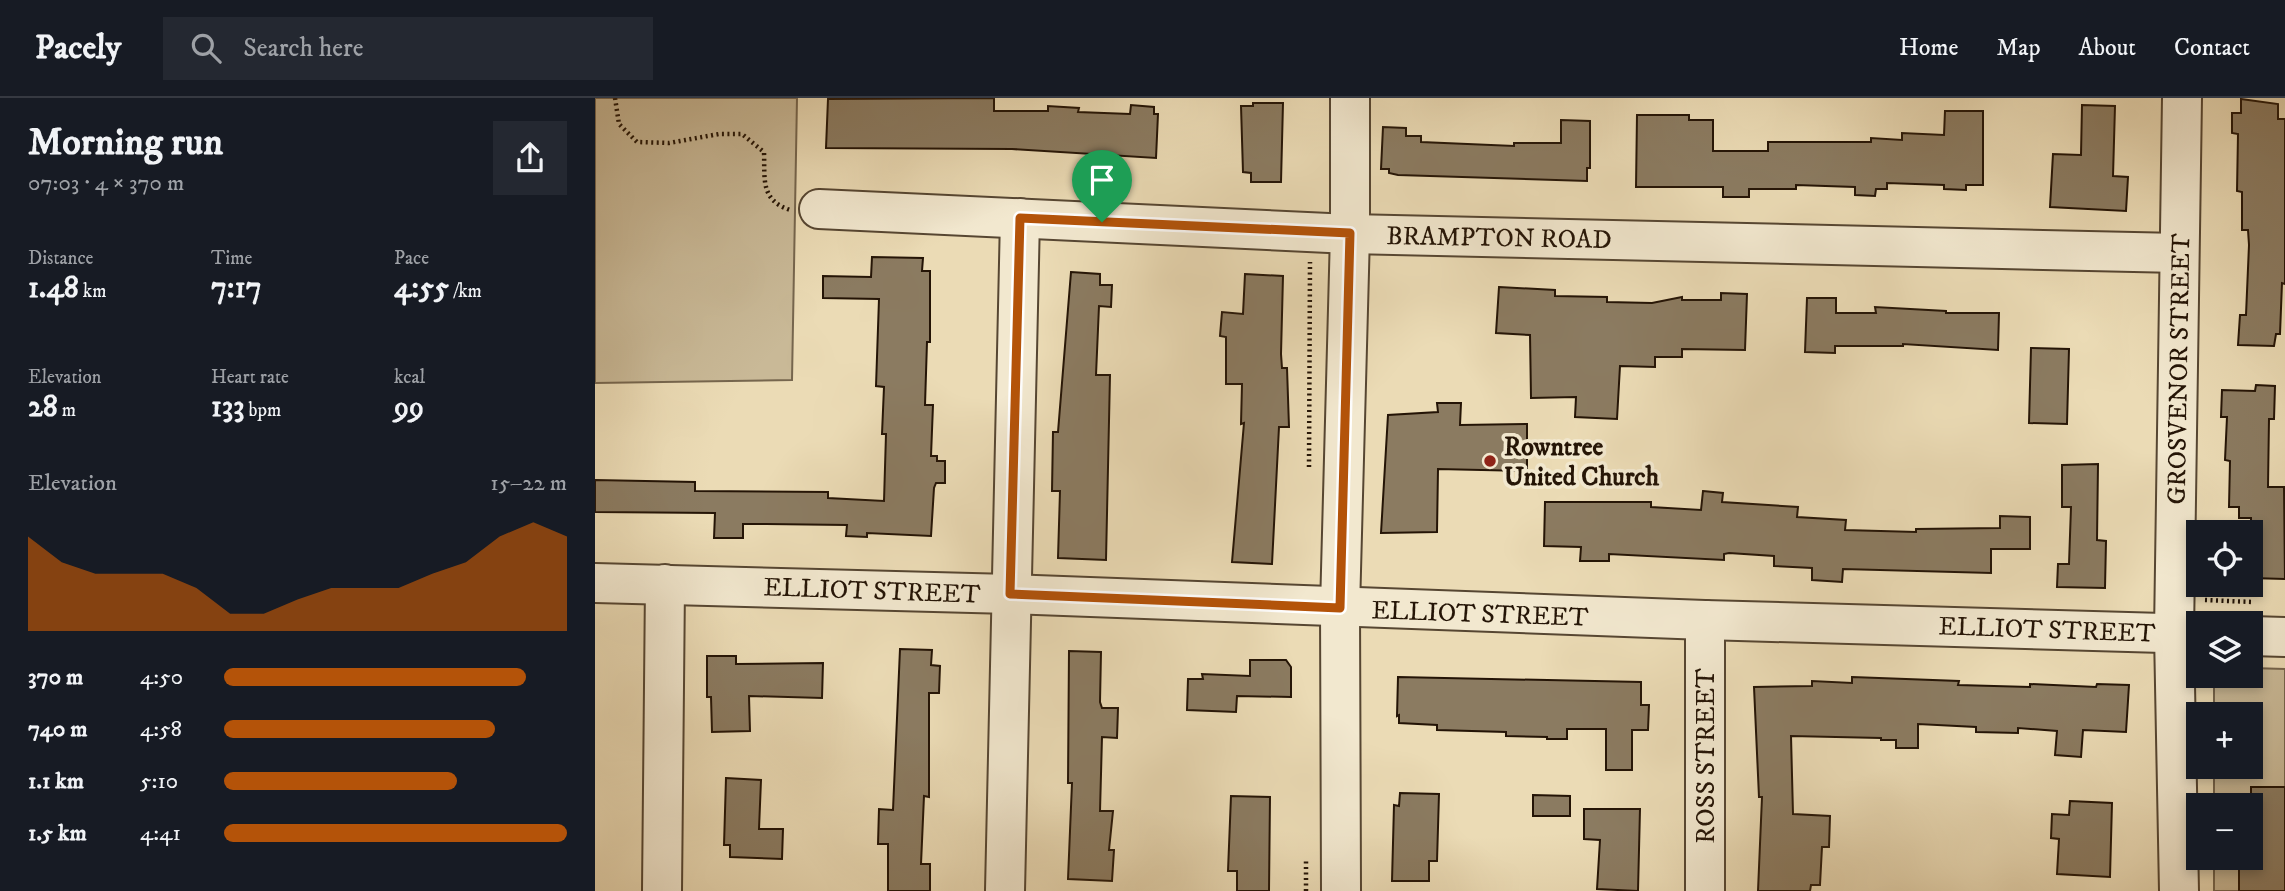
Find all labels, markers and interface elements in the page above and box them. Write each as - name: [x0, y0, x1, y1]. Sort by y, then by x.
- search box: [163, 17, 653, 80]
- text: Pacely: [35, 28, 121, 69]
- icon: search: [187, 29, 225, 67]
- text: Search here: [243, 32, 363, 65]
- text: Home: [1899, 33, 1958, 63]
- text: Map: [1996, 33, 2041, 63]
- text: About: [2079, 33, 2136, 63]
- text: Contact: [2174, 33, 2250, 63]
- text: Morning run: [28, 119, 223, 167]
- button: share: [493, 121, 567, 195]
- pin: [1072, 150, 1132, 222]
- icon: arrive: [1083, 161, 1121, 199]
- text: 07:03 · 4 × 370 m: [28, 169, 184, 198]
- street label: BRAMPTON ROAD: [1386, 220, 1612, 257]
- street label: GROSVENOR STREET: [2161, 233, 2198, 505]
- text: Distance: [28, 247, 93, 270]
- text: Time: [211, 247, 252, 270]
- text: Pace: [394, 247, 429, 270]
- text: 1.48: [28, 270, 79, 307]
- text: 7:17: [211, 270, 261, 307]
- text: 4:55: [394, 270, 449, 307]
- text: km: [79, 280, 107, 303]
- text: /km: [449, 280, 482, 303]
- text: Elevation: [28, 366, 102, 389]
- text: Heart rate: [211, 366, 289, 389]
- text: kcal: [394, 366, 425, 389]
- text: 28: [28, 389, 58, 426]
- text: 133: [211, 389, 244, 426]
- text: 99: [394, 389, 424, 426]
- text: m: [58, 399, 76, 422]
- text: bpm: [244, 399, 281, 422]
- place label: Rowntree United Church: [1504, 431, 1659, 494]
- marker: Rowntree United Church: [1482, 453, 1498, 469]
- text: Elevation: [28, 469, 117, 498]
- text: 15–22 m: [490, 469, 567, 498]
- map controls: [2186, 520, 2263, 870]
- button: locate: [2186, 520, 2263, 597]
- street label: ELLIOT STREET: [763, 571, 981, 612]
- street label: ELLIOT STREET: [1371, 594, 1589, 635]
- street label: ELLIOT STREET: [1938, 610, 2156, 651]
- button: layers: [2186, 611, 2263, 688]
- text: 370 m: [28, 663, 83, 692]
- text: 4:50: [140, 663, 183, 692]
- street label: ROSS STREET: [1690, 668, 1723, 844]
- button: +: [2186, 702, 2263, 779]
- text: 740 m: [28, 715, 88, 744]
- text: 4:58: [140, 715, 182, 744]
- text: 1.1 km: [28, 767, 84, 796]
- text: 5:10: [140, 767, 178, 796]
- button: −: [2186, 793, 2263, 870]
- text: 1.5 km: [28, 819, 87, 848]
- text: 4:41: [140, 819, 181, 848]

